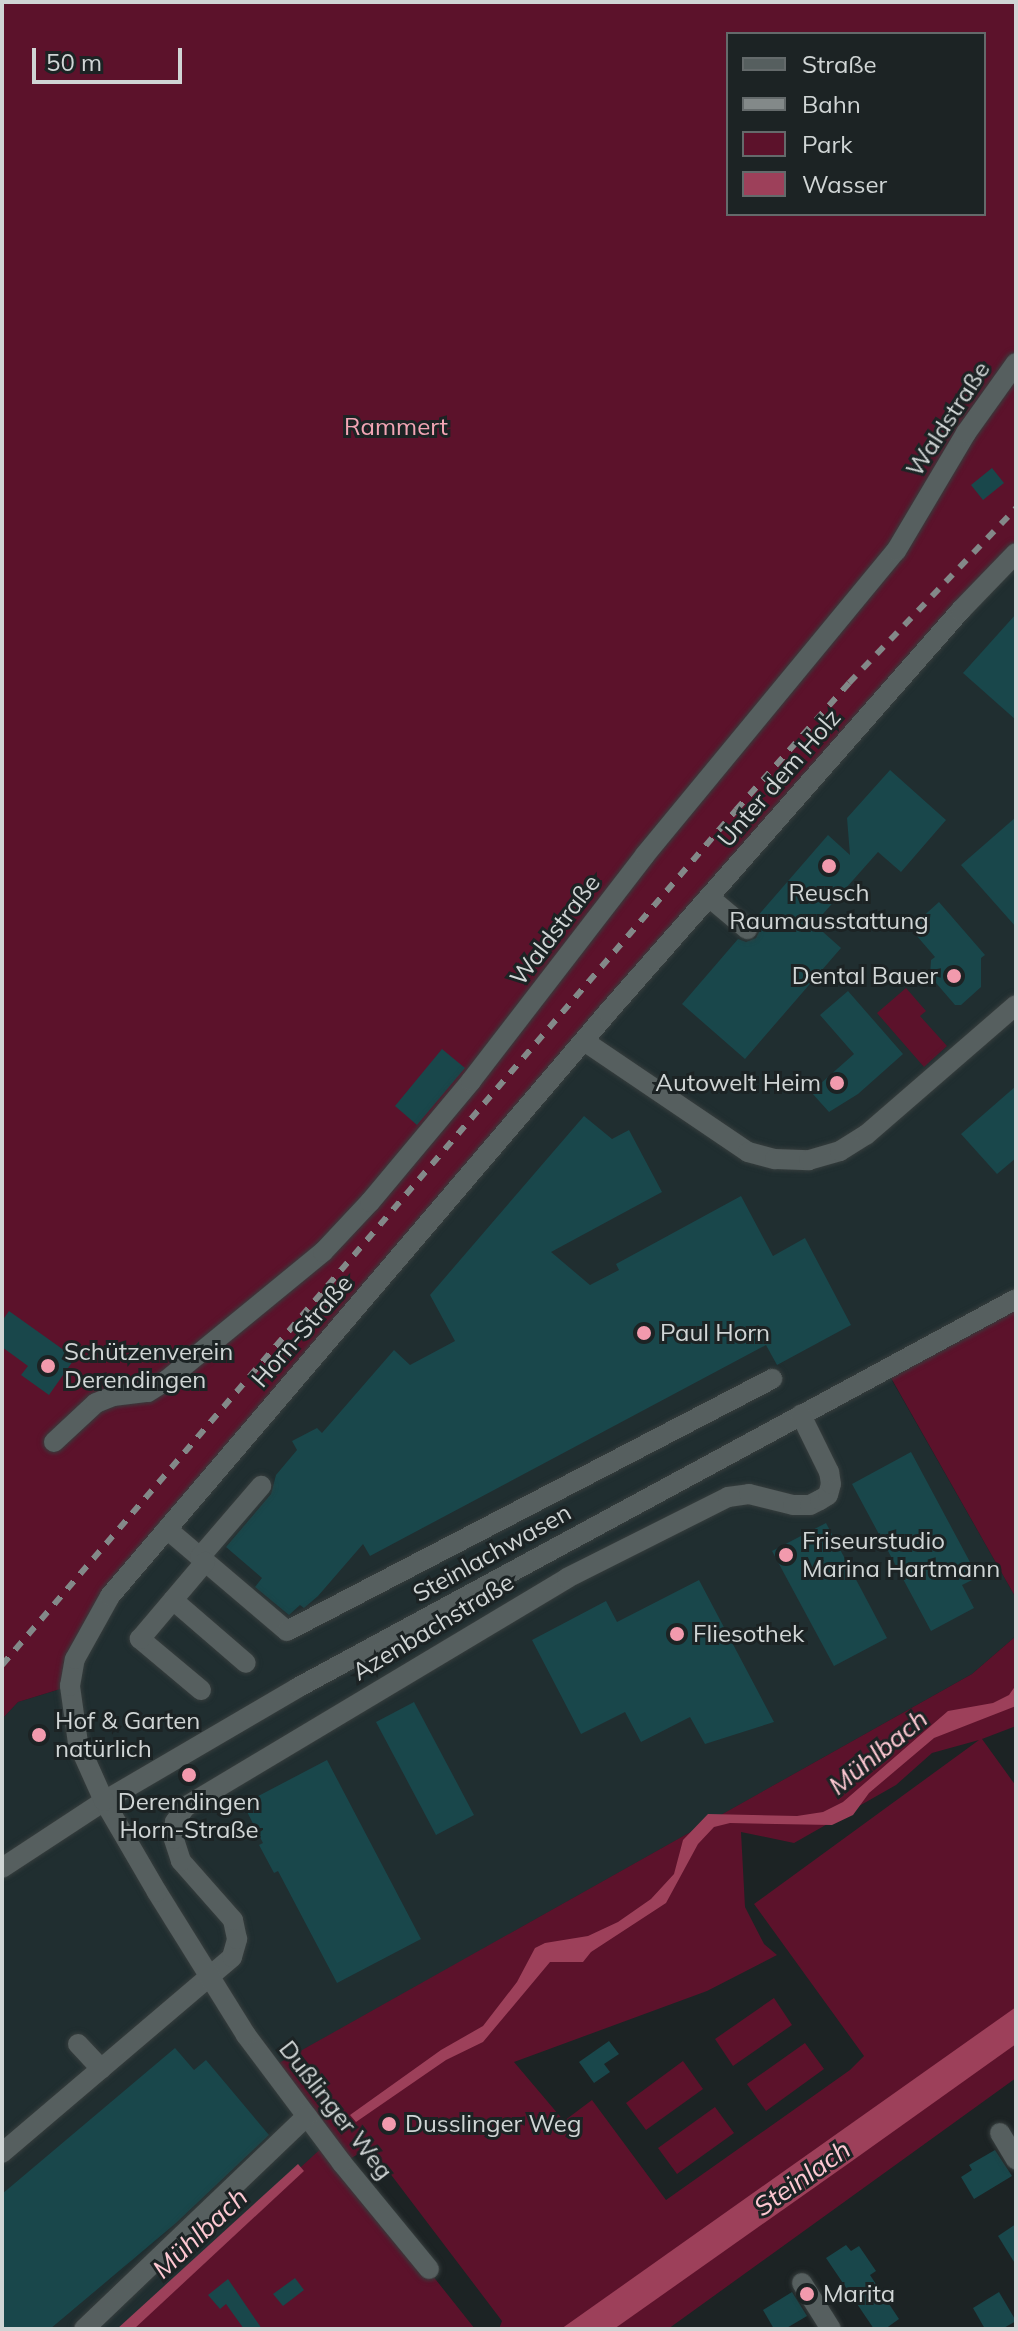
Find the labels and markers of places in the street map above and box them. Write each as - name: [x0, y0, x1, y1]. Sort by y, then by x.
- marker: Reusch Raumausstattung: [820, 857, 838, 875]
- place label: Reusch Raumausstattung: [729, 879, 929, 935]
- place label: Dental Bauer: [792, 962, 938, 990]
- marker: Dental Bauer: [945, 967, 963, 985]
- place label: Autowelt Heim: [655, 1069, 821, 1097]
- marker: Autowelt Heim: [828, 1074, 846, 1092]
- place label: Paul Horn: [660, 1319, 770, 1347]
- marker: Paul Horn: [635, 1324, 653, 1342]
- place label: Schützenverein Derendingen: [64, 1338, 233, 1394]
- marker: Schützenverein Derendingen: [39, 1357, 57, 1375]
- place label: Friseurstudio Marina Hartmann: [802, 1527, 1000, 1583]
- marker: Friseurstudio Marina Hartmann: [777, 1546, 795, 1564]
- place label: Fliesothek: [693, 1620, 804, 1648]
- marker: Fliesothek: [668, 1625, 686, 1643]
- place label: Hof & Garten natürlich: [55, 1707, 200, 1763]
- marker: Hof & Garten natürlich: [30, 1726, 48, 1744]
- marker: Derendingen Horn-Straße: [180, 1766, 198, 1784]
- place label: Derendingen Horn-Straße: [118, 1788, 260, 1844]
- place label: Dusslinger Weg: [405, 2110, 581, 2138]
- marker: Dusslinger Weg: [380, 2115, 398, 2133]
- place label: Marita: [823, 2280, 895, 2308]
- marker: Marita: [798, 2285, 816, 2303]

